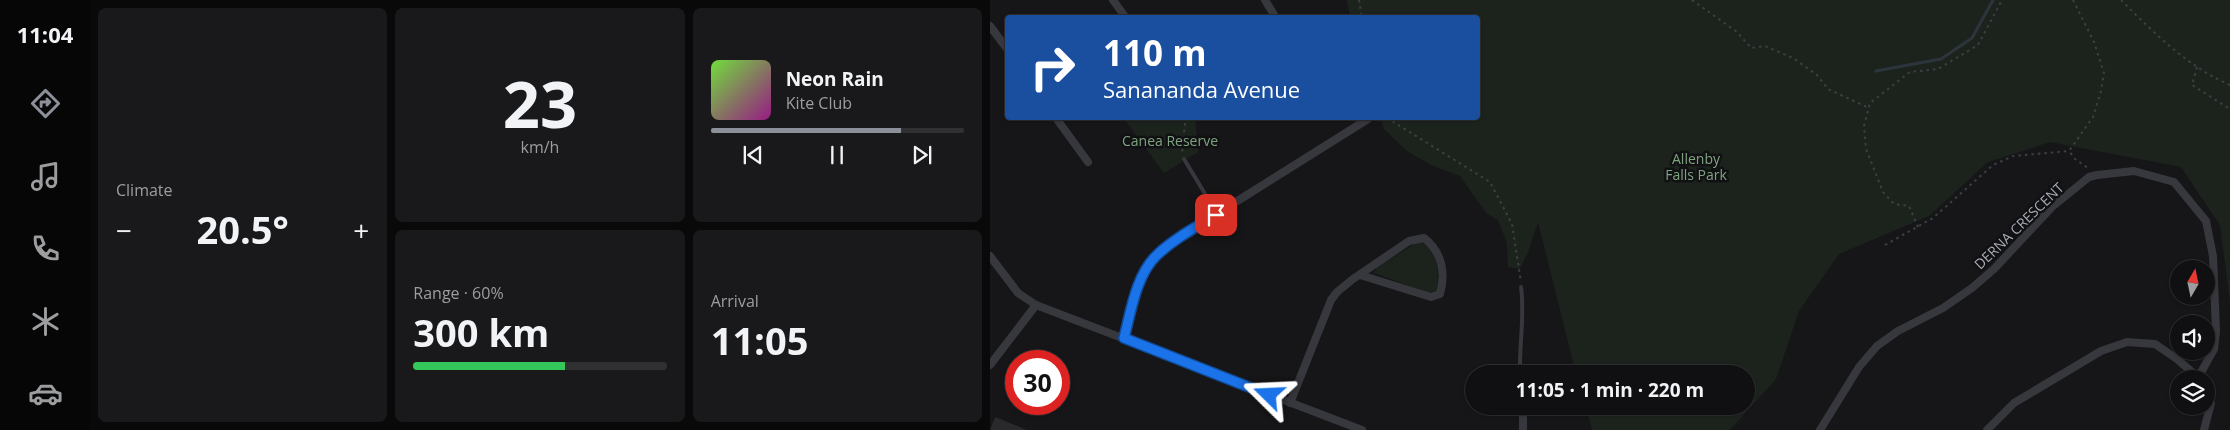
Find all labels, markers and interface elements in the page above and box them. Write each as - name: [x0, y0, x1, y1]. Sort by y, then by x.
- text: 11:04: [17, 19, 73, 49]
- text: 110 m: [1103, 29, 1207, 76]
- icon: right: [1020, 35, 1085, 100]
- text: 23: [503, 59, 577, 147]
- text: Neon Rain: [786, 66, 884, 92]
- text: Sanananda Avenue: [1103, 74, 1300, 104]
- icon: directions: [28, 86, 63, 121]
- text: Kite Club: [786, 92, 852, 114]
- park label: Canea Reserve: [1122, 131, 1218, 150]
- text: km/h: [521, 136, 559, 158]
- icon: previous: [739, 141, 767, 169]
- icon: pause: [823, 141, 851, 169]
- icon: next: [908, 141, 936, 169]
- park label: Allenby Falls Park: [1665, 149, 1727, 184]
- icon: music: [28, 159, 63, 194]
- street label: DERNA CRESCENT: [1970, 178, 2068, 273]
- text: Climate: [116, 179, 173, 201]
- pin: [1195, 194, 1237, 236]
- icon: arrive: [1202, 201, 1230, 229]
- text: 20.5°: [197, 203, 289, 255]
- text: −: [116, 211, 132, 249]
- text: +: [353, 211, 369, 249]
- icon: phone: [28, 231, 63, 266]
- north arrow: [2170, 260, 2215, 305]
- map controls: [2170, 260, 2215, 415]
- text: Range · 60%: [413, 282, 504, 304]
- text: Arrival: [711, 290, 759, 312]
- icon: climate: [28, 304, 63, 339]
- text: 300 km: [413, 306, 549, 358]
- text: 11:05: [711, 314, 808, 366]
- button: sound: [2170, 315, 2215, 360]
- speed limit sign: 30: [1005, 350, 1070, 415]
- position arrow: [1242, 368, 1294, 420]
- button: layers: [2170, 370, 2215, 415]
- icon: car: [28, 376, 63, 411]
- text: 11:05 · 1 min · 220 m: [1516, 377, 1704, 403]

